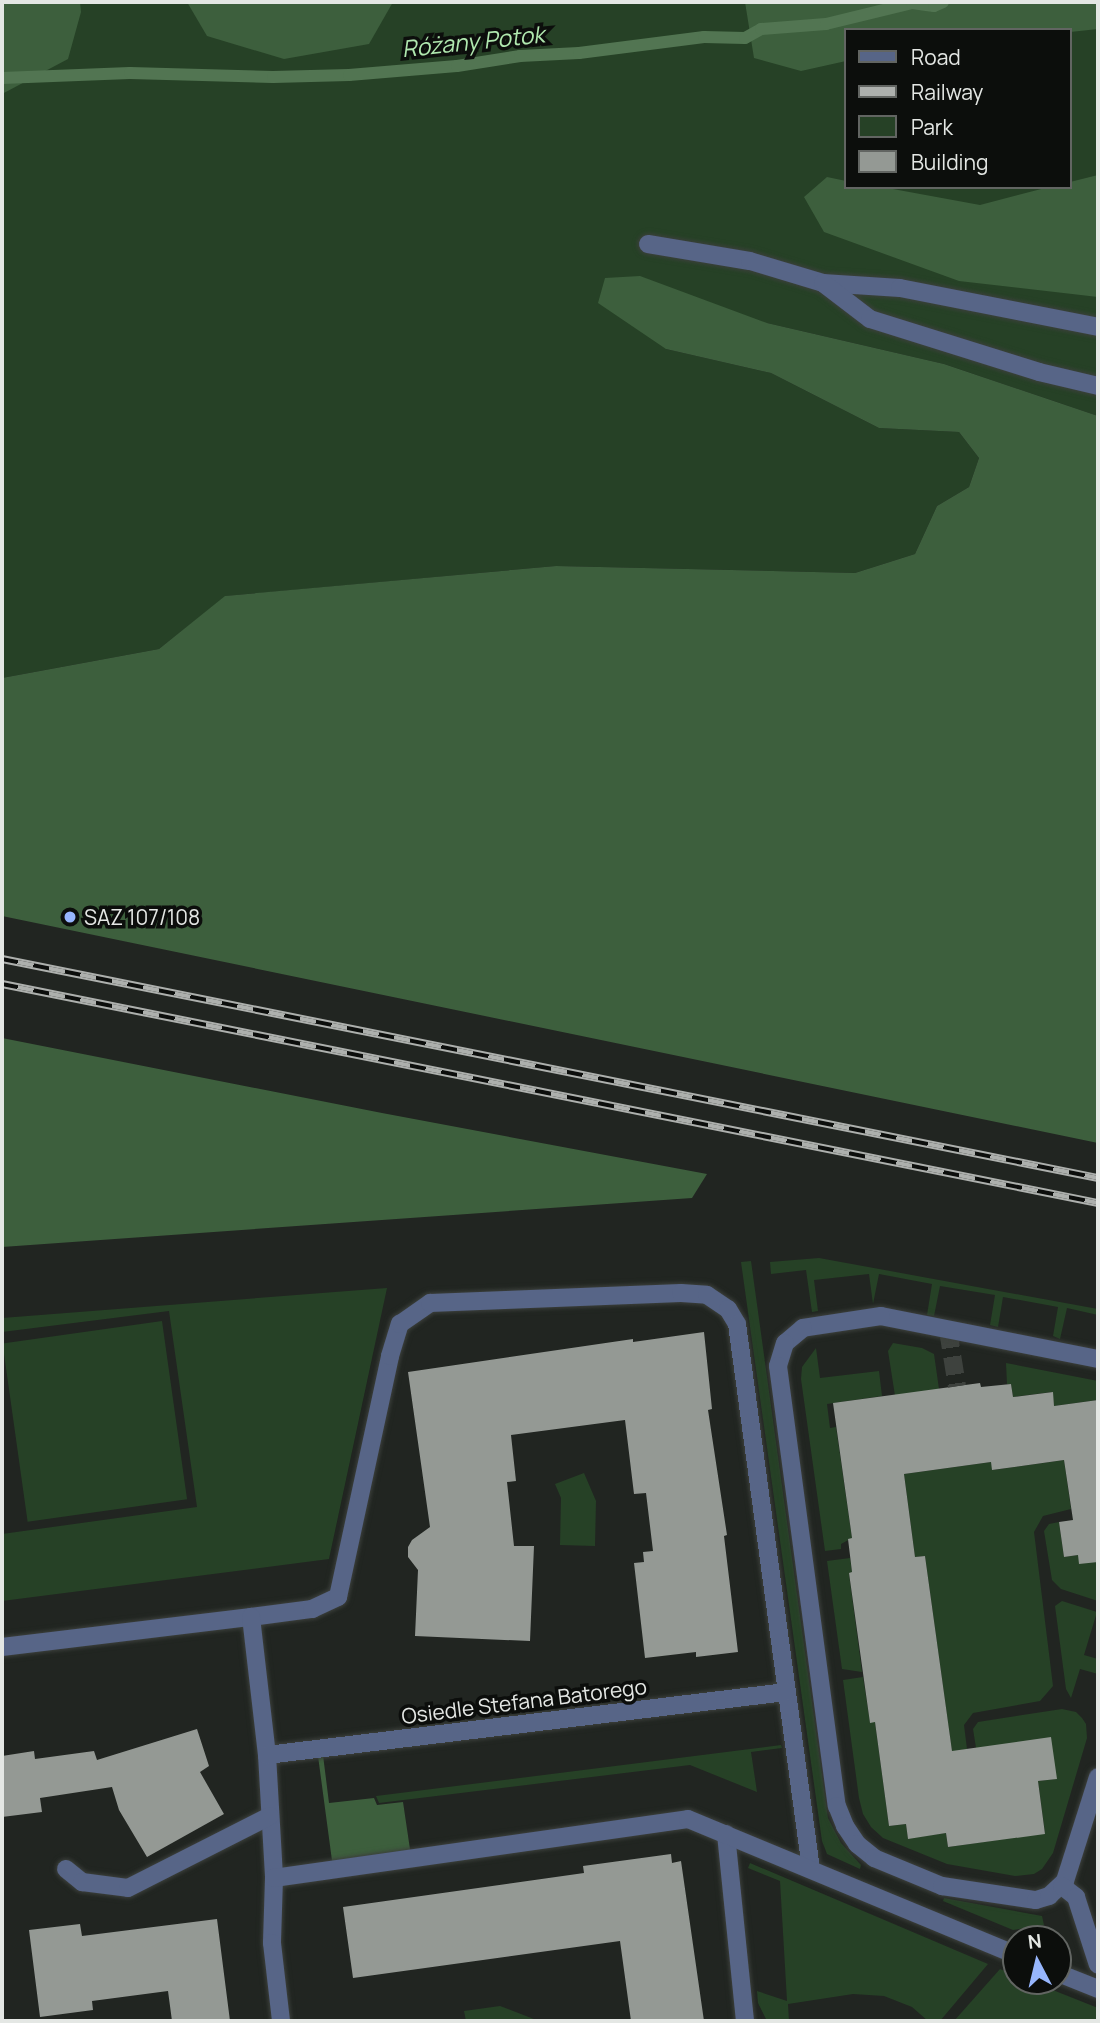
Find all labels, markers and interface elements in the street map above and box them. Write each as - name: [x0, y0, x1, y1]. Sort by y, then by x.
- water label: Różany Potok: [400, 20, 546, 62]
- legend: [844, 28, 1072, 189]
- text: Road: [911, 43, 961, 71]
- text: Railway: [911, 78, 983, 106]
- text: Park: [911, 113, 953, 141]
- text: Building: [911, 148, 988, 176]
- place label: SAZ 107/108: [84, 904, 200, 930]
- marker: SAZ 107/108: [62, 909, 78, 925]
- street label: Osiedle Stefana Batorego: [400, 1673, 648, 1729]
- north arrow: [1002, 1925, 1072, 1995]
- text: N: [1026, 1927, 1043, 1955]

